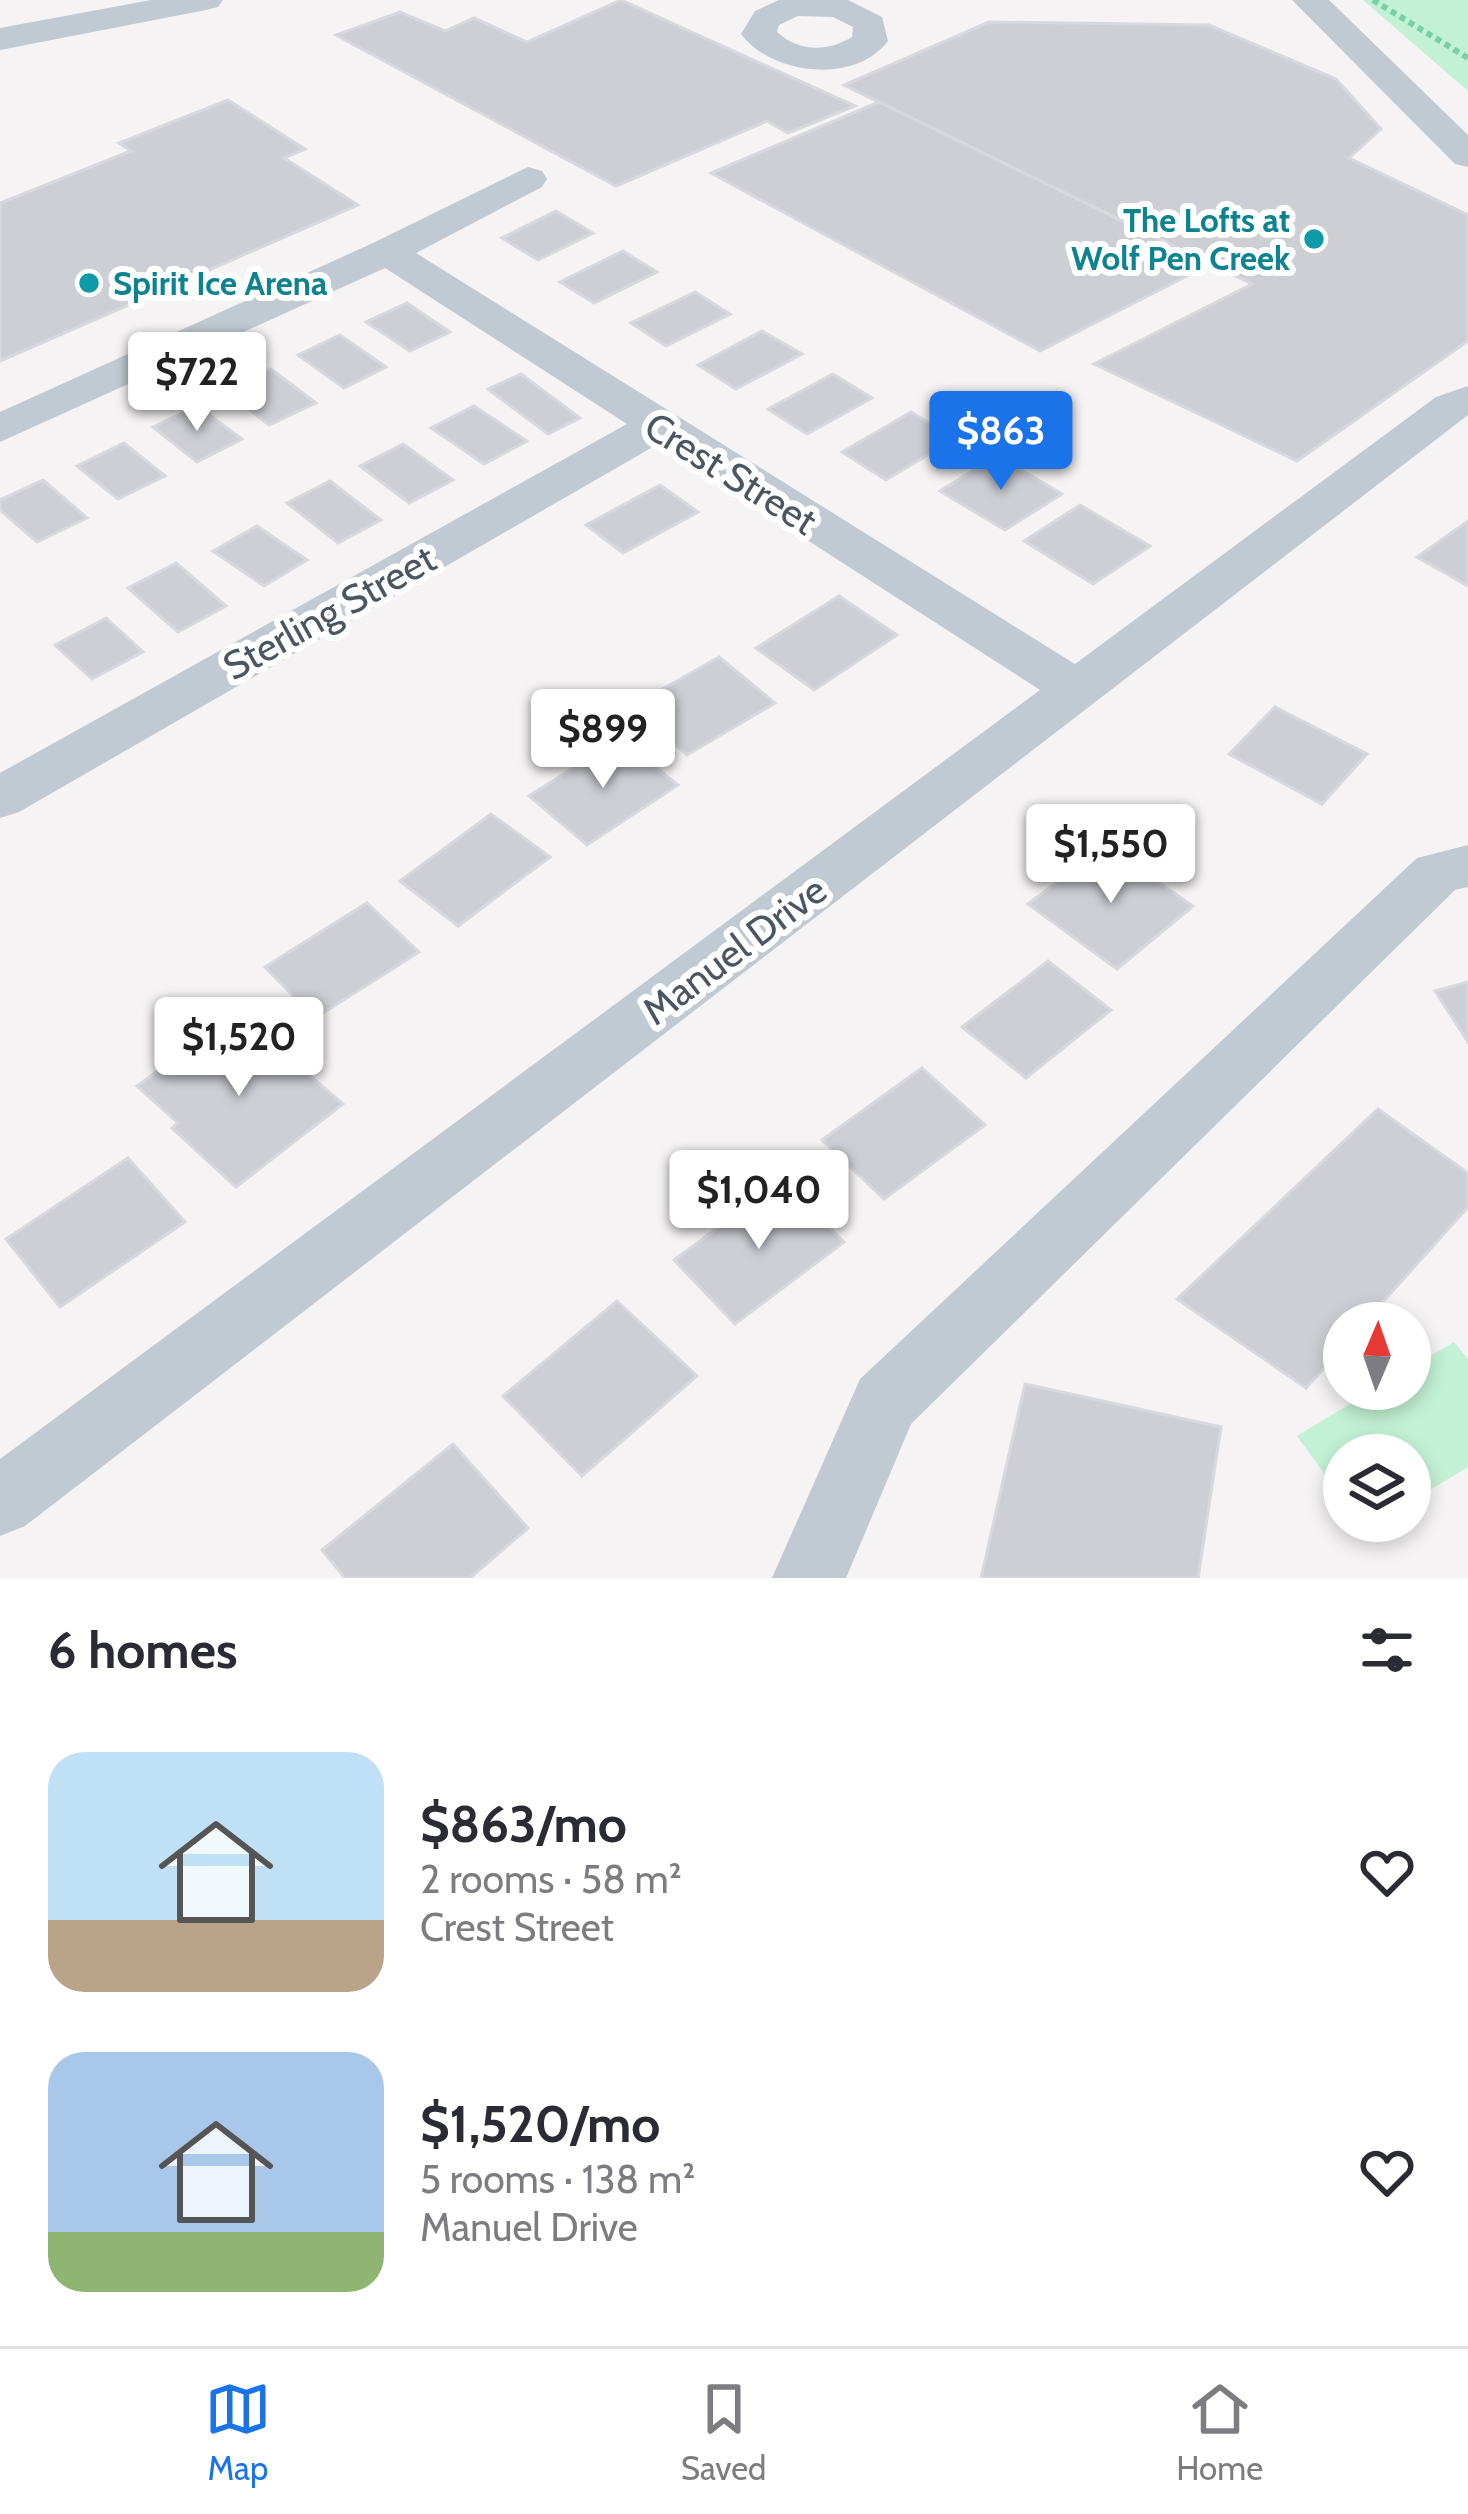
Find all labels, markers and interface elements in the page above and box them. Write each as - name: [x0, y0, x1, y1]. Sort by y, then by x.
- place label: The Lofts at Wolf Pen Creek: [1071, 200, 1290, 278]
- marker: The Lofts at Wolf Pen Creek: [1301, 226, 1327, 252]
- place label: Spirit Ice Arena: [113, 263, 328, 303]
- marker: Spirit Ice Arena: [76, 270, 102, 296]
- pin: $722: [126, 332, 268, 434]
- text: $722: [155, 347, 239, 395]
- pin: $863: [930, 391, 1072, 493]
- street label: Crest Street: [636, 401, 826, 545]
- text: $863: [956, 406, 1046, 454]
- street label: Sterling Street: [215, 534, 443, 690]
- pin: $899: [532, 689, 674, 791]
- text: $899: [558, 704, 648, 752]
- pin: $1,550: [1013, 804, 1209, 906]
- text: $1,550: [1053, 819, 1169, 867]
- street label: Manuel Drive: [633, 865, 835, 1035]
- pin: $1,520: [141, 997, 337, 1099]
- text: $1,520: [181, 1012, 297, 1060]
- pin: $1,040: [661, 1150, 857, 1252]
- text: $1,040: [697, 1165, 822, 1213]
- north arrow: [1323, 1302, 1431, 1410]
- map controls: [1323, 1302, 1431, 1542]
- button: layers: [1323, 1434, 1431, 1542]
- icon: filters: [1354, 1617, 1420, 1683]
- text: 6 homes: [48, 1619, 237, 1681]
- text: $863/mo: [420, 1793, 627, 1855]
- icon: home: [144, 1800, 288, 1944]
- icon: heart: [1354, 1839, 1420, 1905]
- text: 2 rooms · 58 m²: [420, 1855, 682, 1903]
- text: Crest Street: [420, 1903, 614, 1951]
- text: $1,520/mo: [420, 2093, 660, 2155]
- icon: home: [144, 2100, 288, 2244]
- icon: heart: [1354, 2139, 1420, 2205]
- text: 5 rooms · 138 m²: [420, 2155, 695, 2203]
- text: Manuel Drive: [420, 2203, 638, 2251]
- tab: Map: [205, 2376, 271, 2488]
- tab: Saved: [681, 2376, 766, 2488]
- tab: Home: [1176, 2376, 1263, 2488]

